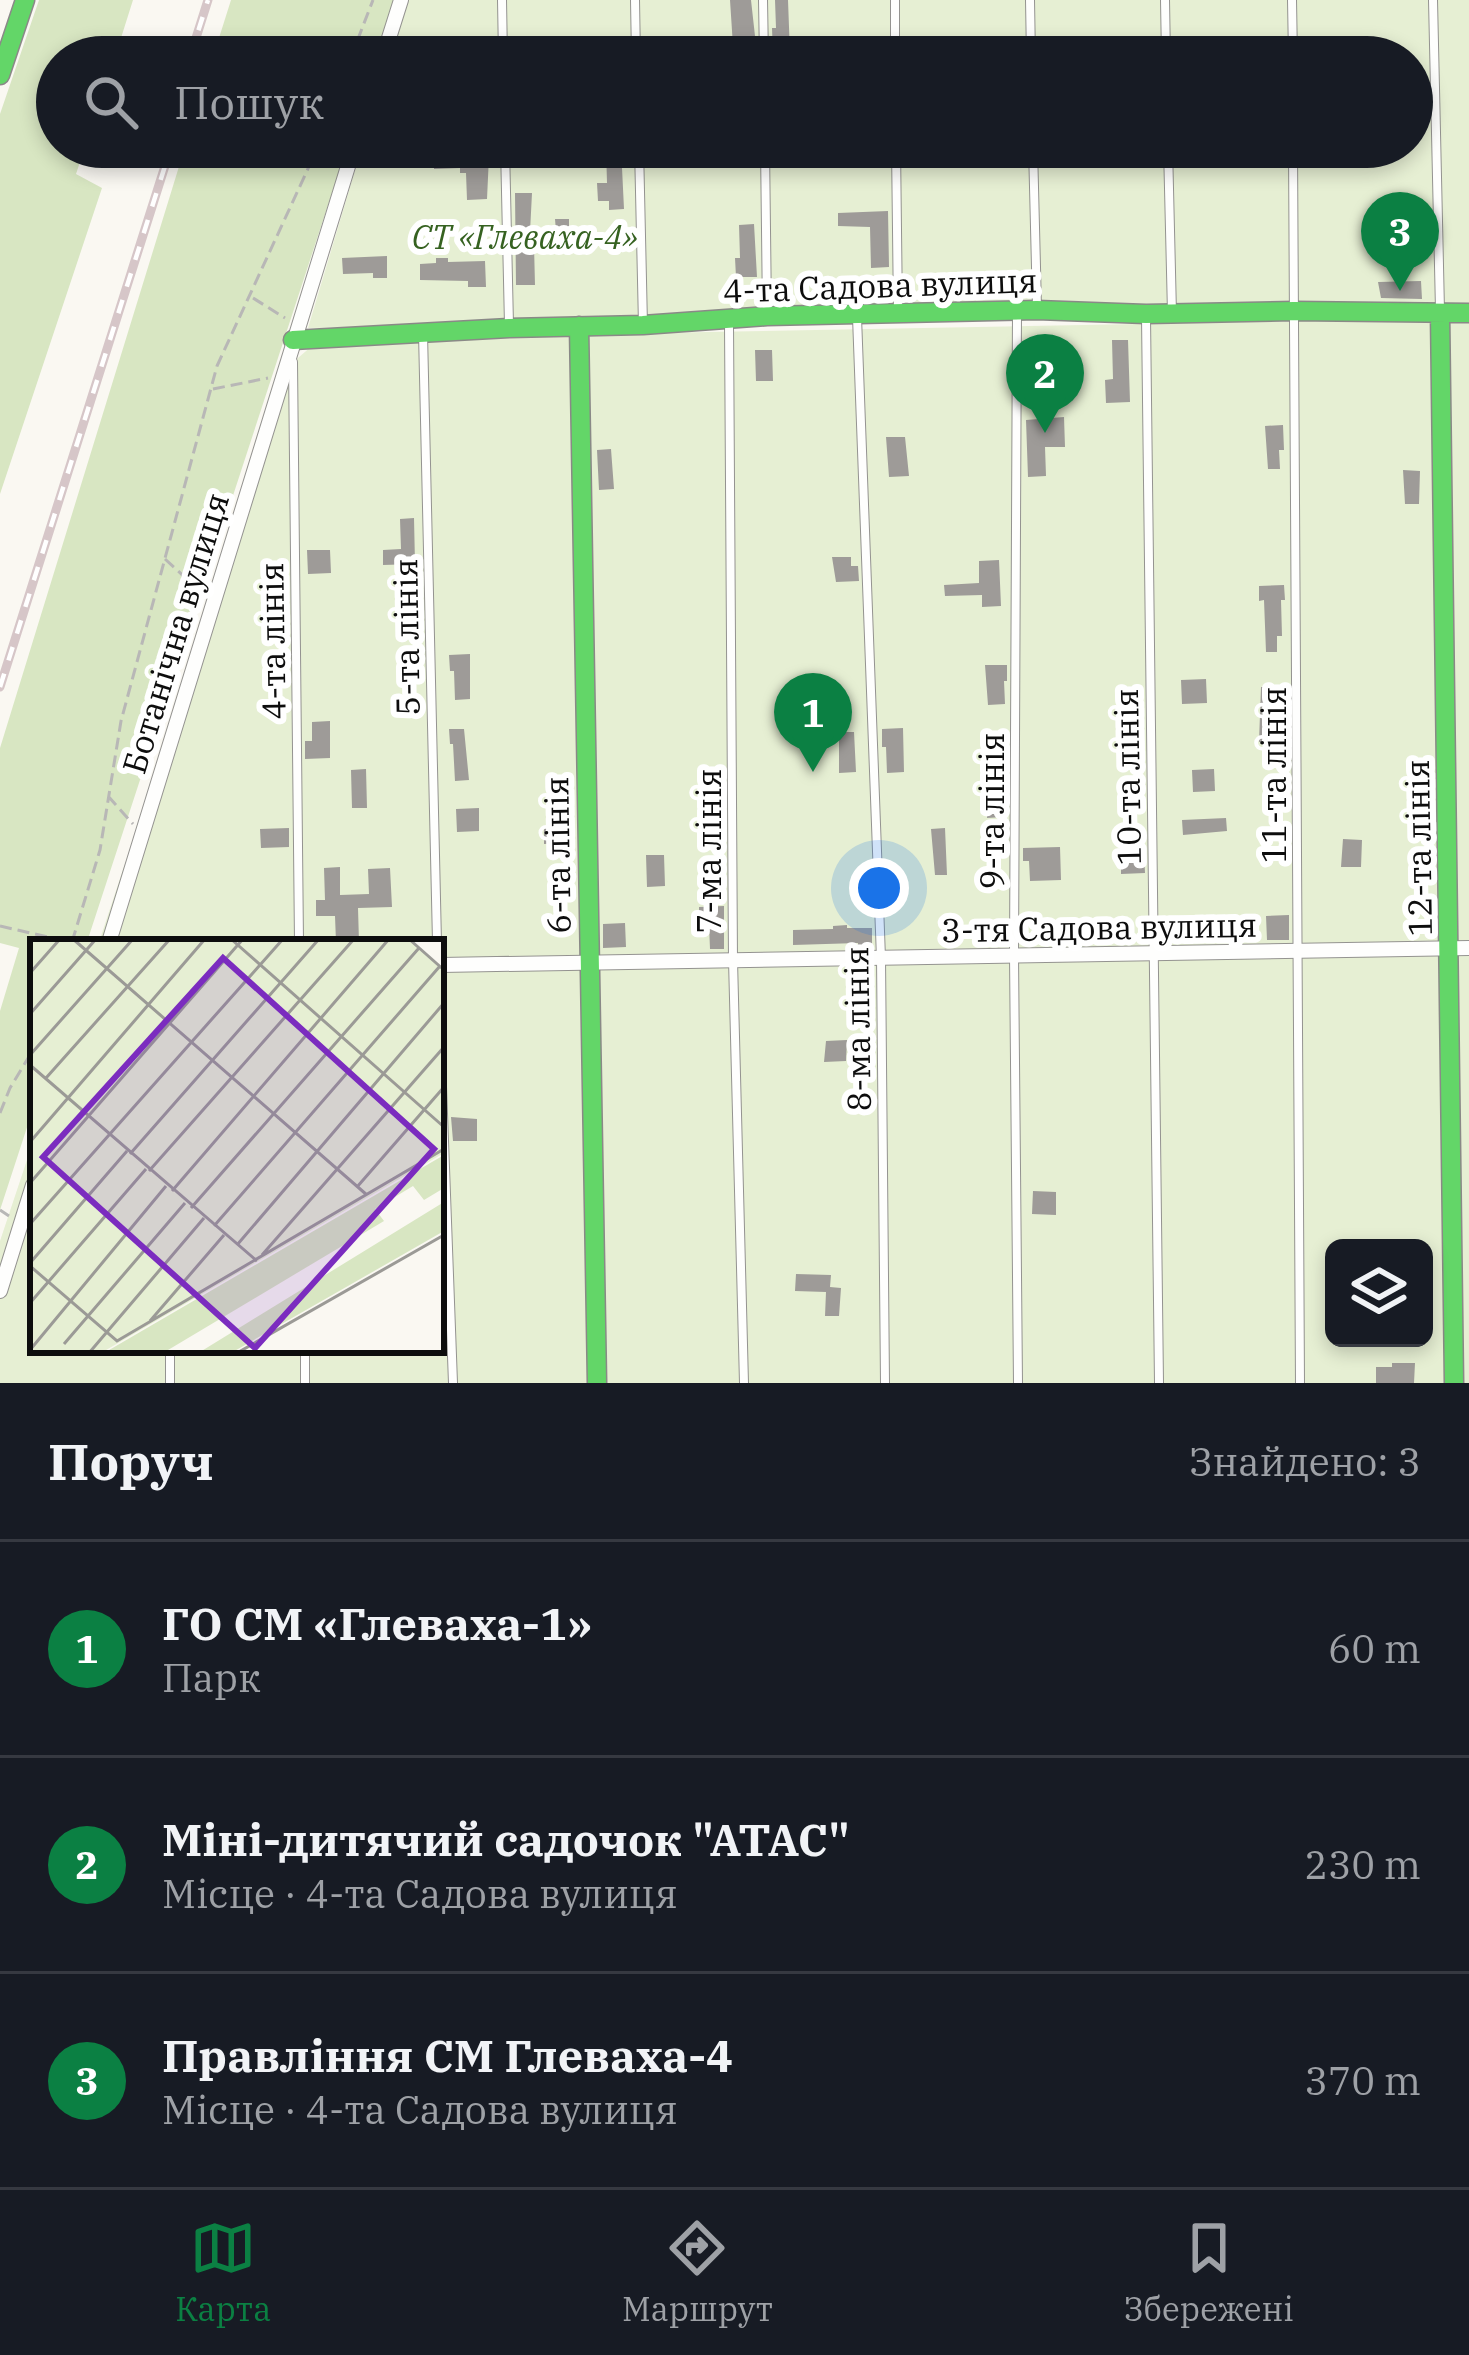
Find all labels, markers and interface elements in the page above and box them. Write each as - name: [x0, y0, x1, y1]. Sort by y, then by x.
- search box: [36, 36, 1433, 168]
- icon: search: [78, 69, 144, 135]
- text: Пошук: [174, 73, 324, 131]
- pin: 3: [1361, 192, 1439, 291]
- park label: СТ «Глеваха-4»: [412, 215, 638, 258]
- street label: 4-та Садова вулиця: [722, 258, 1038, 312]
- pin: 2: [1006, 334, 1084, 433]
- street label: Ботанічна вулиця: [112, 487, 238, 779]
- street label: 5-та лінія: [383, 558, 429, 716]
- street label: 4-та лінія: [249, 562, 295, 720]
- pin: 1: [774, 673, 852, 772]
- street label: 11-та лінія: [1252, 686, 1295, 864]
- street label: 10-та лінія: [1104, 688, 1150, 866]
- street label: 9-та лінія: [970, 732, 1013, 890]
- street label: 12-та лінія: [1395, 759, 1441, 937]
- street label: 7-ма лінія: [687, 769, 730, 933]
- street label: 6-та лінія: [534, 776, 580, 934]
- your location: [849, 858, 909, 918]
- street label: 3-тя Садова вулиця: [941, 903, 1257, 951]
- inset map: [30, 939, 444, 1353]
- street label: 8-ма лінія: [834, 946, 880, 1112]
- map controls: [1325, 1239, 1433, 1347]
- button: layers: [1325, 1239, 1433, 1347]
- text: Поруч: [48, 1428, 214, 1494]
- text: Знайдено: 3: [1189, 1436, 1421, 1487]
- text: ГО СМ «Глеваха-1»: [162, 1594, 592, 1652]
- text: 1: [75, 1623, 99, 1674]
- text: 60 m: [1328, 1623, 1421, 1674]
- text: Парк: [162, 1652, 261, 1703]
- text: Міні-дитячий садочок "АТАС": [162, 1810, 850, 1868]
- text: 2: [75, 1839, 99, 1890]
- text: 230 m: [1305, 1839, 1421, 1890]
- text: Місце · 4-та Садова вулиця: [162, 1868, 678, 1919]
- text: Правління СМ Глеваха-4: [162, 2026, 733, 2084]
- text: 3: [75, 2055, 99, 2106]
- text: 370 m: [1305, 2055, 1421, 2106]
- text: Місце · 4-та Садова вулиця: [162, 2084, 678, 2135]
- tab: Карта: [175, 2215, 271, 2330]
- tab: Маршрут: [622, 2215, 773, 2330]
- tab: Збережені: [1124, 2215, 1294, 2330]

